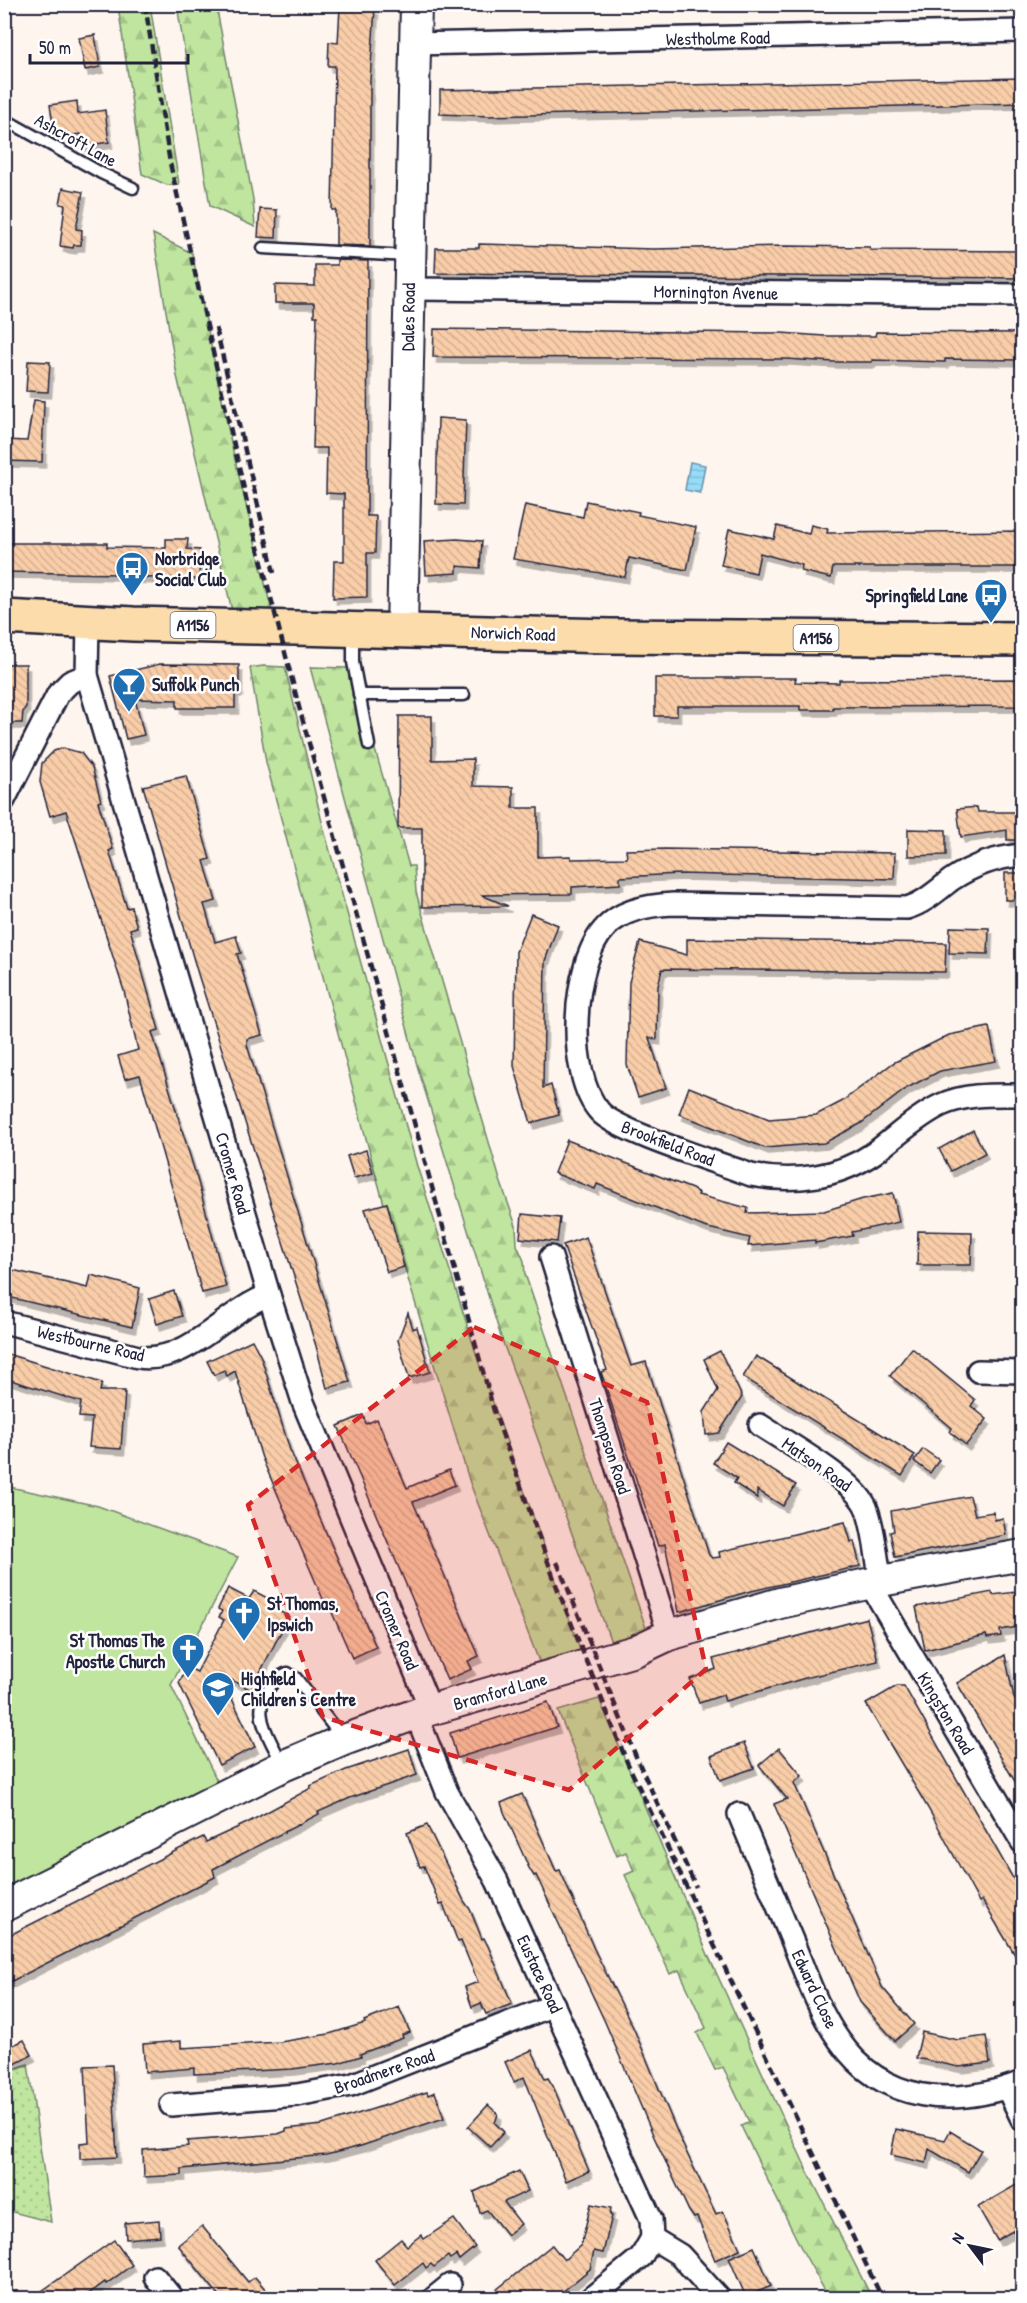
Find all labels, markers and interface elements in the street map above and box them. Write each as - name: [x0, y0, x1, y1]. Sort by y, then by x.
- street label: Westholme Road: [666, 25, 770, 51]
- scale bar: [30, 27, 188, 65]
- text: 50 m: [39, 35, 71, 60]
- street label: Ashcroft Lane: [30, 107, 122, 173]
- street label: Mornington Avenue: [654, 278, 778, 306]
- street label: Dales Road: [395, 283, 421, 351]
- place label: Norbridge Social Club: [155, 546, 227, 592]
- bus stop icon: Norbridge Social Club: [114, 550, 150, 597]
- bus stop icon: Springfield Lane: [973, 577, 1009, 624]
- place label: Springfield Lane: [866, 583, 969, 609]
- road number: A1156: [170, 612, 216, 638]
- street label: Norwich Road: [470, 619, 556, 647]
- road number: A1156: [794, 625, 838, 651]
- bar icon: Suffolk Punch: [111, 666, 147, 713]
- place label: Suffolk Punch: [152, 672, 240, 697]
- street label: Brookfield Road: [618, 1114, 718, 1172]
- street label: Cromer Road: [209, 1129, 257, 1217]
- street label: Westbourne Road: [35, 1319, 147, 1367]
- street label: Thompson Road: [583, 1395, 637, 1497]
- street label: Matson Road: [777, 1431, 857, 1497]
- street label: Cromer Road: [369, 1586, 425, 1674]
- place label: St Thomas, Ipswich: [267, 1591, 339, 1638]
- church icon: St Thomas, Ipswich: [226, 1595, 262, 1642]
- place label: St Thomas The Apostle Church: [66, 1628, 166, 1675]
- church icon: St Thomas The Apostle Church: [170, 1632, 206, 1679]
- place label: Highfield Children's Centre: [241, 1666, 357, 1712]
- street label: Bramford Lane: [450, 1666, 550, 1716]
- street label: Kingston Road: [912, 1667, 980, 1759]
- school or university icon: Highfield Children's Centre: [200, 1670, 236, 1717]
- street label: Eustace Road: [511, 1931, 569, 2017]
- street label: Edward Close: [786, 1945, 844, 2033]
- street label: Broadmere Road: [331, 2042, 437, 2100]
- north arrow: [940, 2216, 1000, 2276]
- text: N: [946, 2228, 969, 2247]

